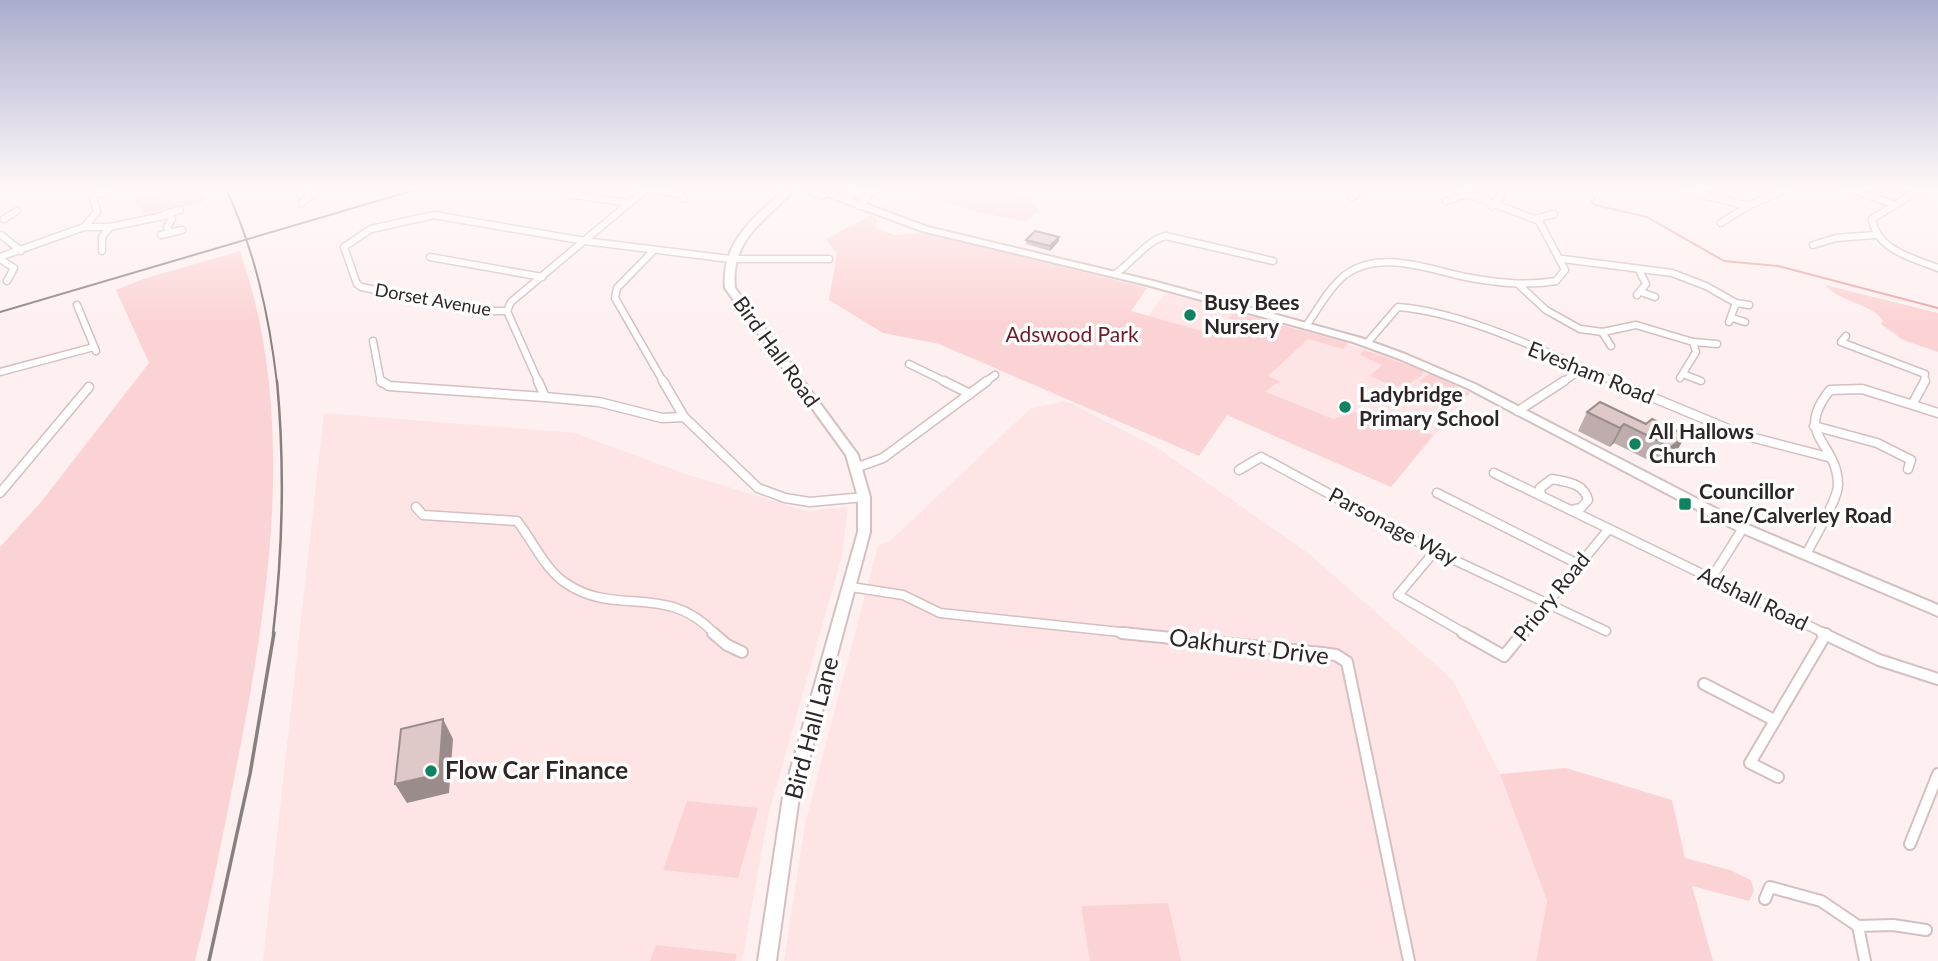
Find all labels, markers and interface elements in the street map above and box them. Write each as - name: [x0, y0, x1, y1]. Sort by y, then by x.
- street label: Dorset Avenue: [373, 278, 493, 320]
- place label: Busy Bees Nursery: [1204, 289, 1300, 338]
- street label: Bird Hall Road: [729, 291, 826, 411]
- marker: Busy Bees Nursery: [1182, 307, 1198, 323]
- park label: Adswood Park: [1005, 321, 1139, 346]
- street label: Evesham Road: [1525, 335, 1658, 408]
- place label: Ladybridge Primary School: [1359, 381, 1500, 430]
- marker: Ladybridge Primary School: [1337, 399, 1353, 415]
- place label: All Hallows Church: [1648, 418, 1754, 467]
- marker: All Hallows Church: [1627, 436, 1643, 452]
- place label: Councillor Lane/Calverley Road: [1699, 478, 1892, 527]
- street label: Parsonage Way: [1325, 481, 1462, 570]
- marker: Councillor Lane/Calverley Road: [1677, 496, 1693, 512]
- street label: Priory Road: [1507, 547, 1594, 645]
- street label: Adshall Road: [1695, 560, 1813, 635]
- street label: Oakhurst Drive: [1168, 621, 1331, 670]
- street label: Bird Hall Lane: [778, 653, 844, 802]
- place label: Flow Car Finance: [445, 755, 628, 784]
- marker: Flow Car Finance: [423, 763, 439, 779]

